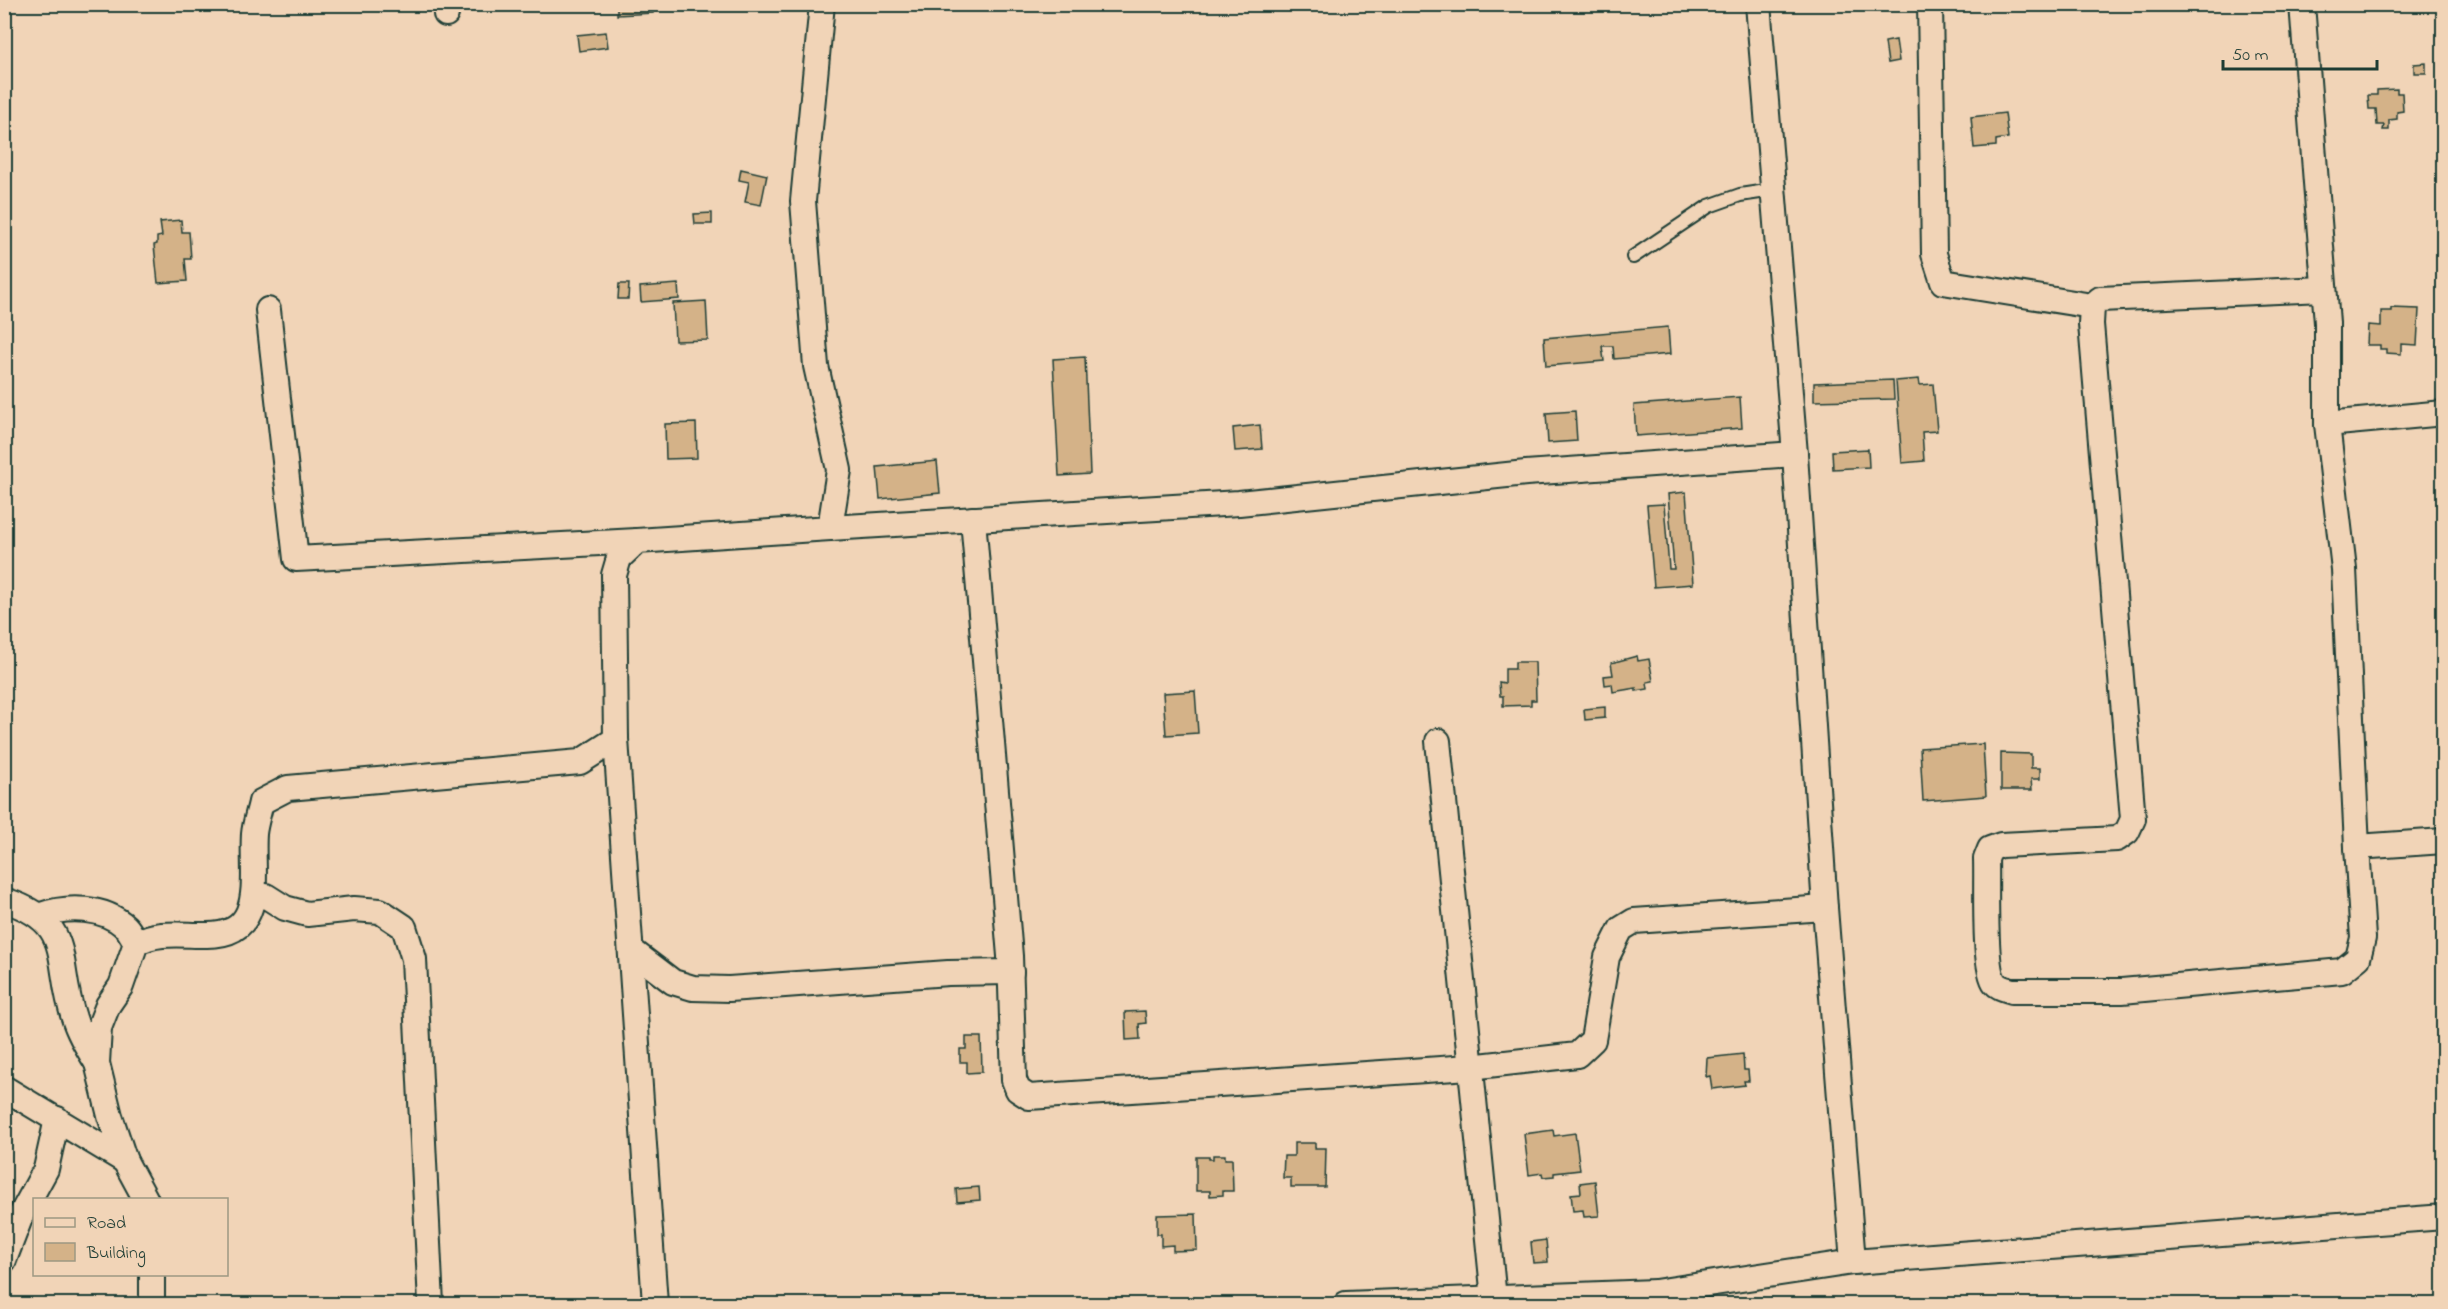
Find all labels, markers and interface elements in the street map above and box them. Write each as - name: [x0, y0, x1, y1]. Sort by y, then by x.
- scale bar: [2223, 33, 2378, 71]
- text: 50 m: [2232, 43, 2269, 69]
- legend: [33, 1198, 228, 1276]
- text: Road: [87, 1211, 126, 1237]
- text: Building: [86, 1241, 146, 1268]

